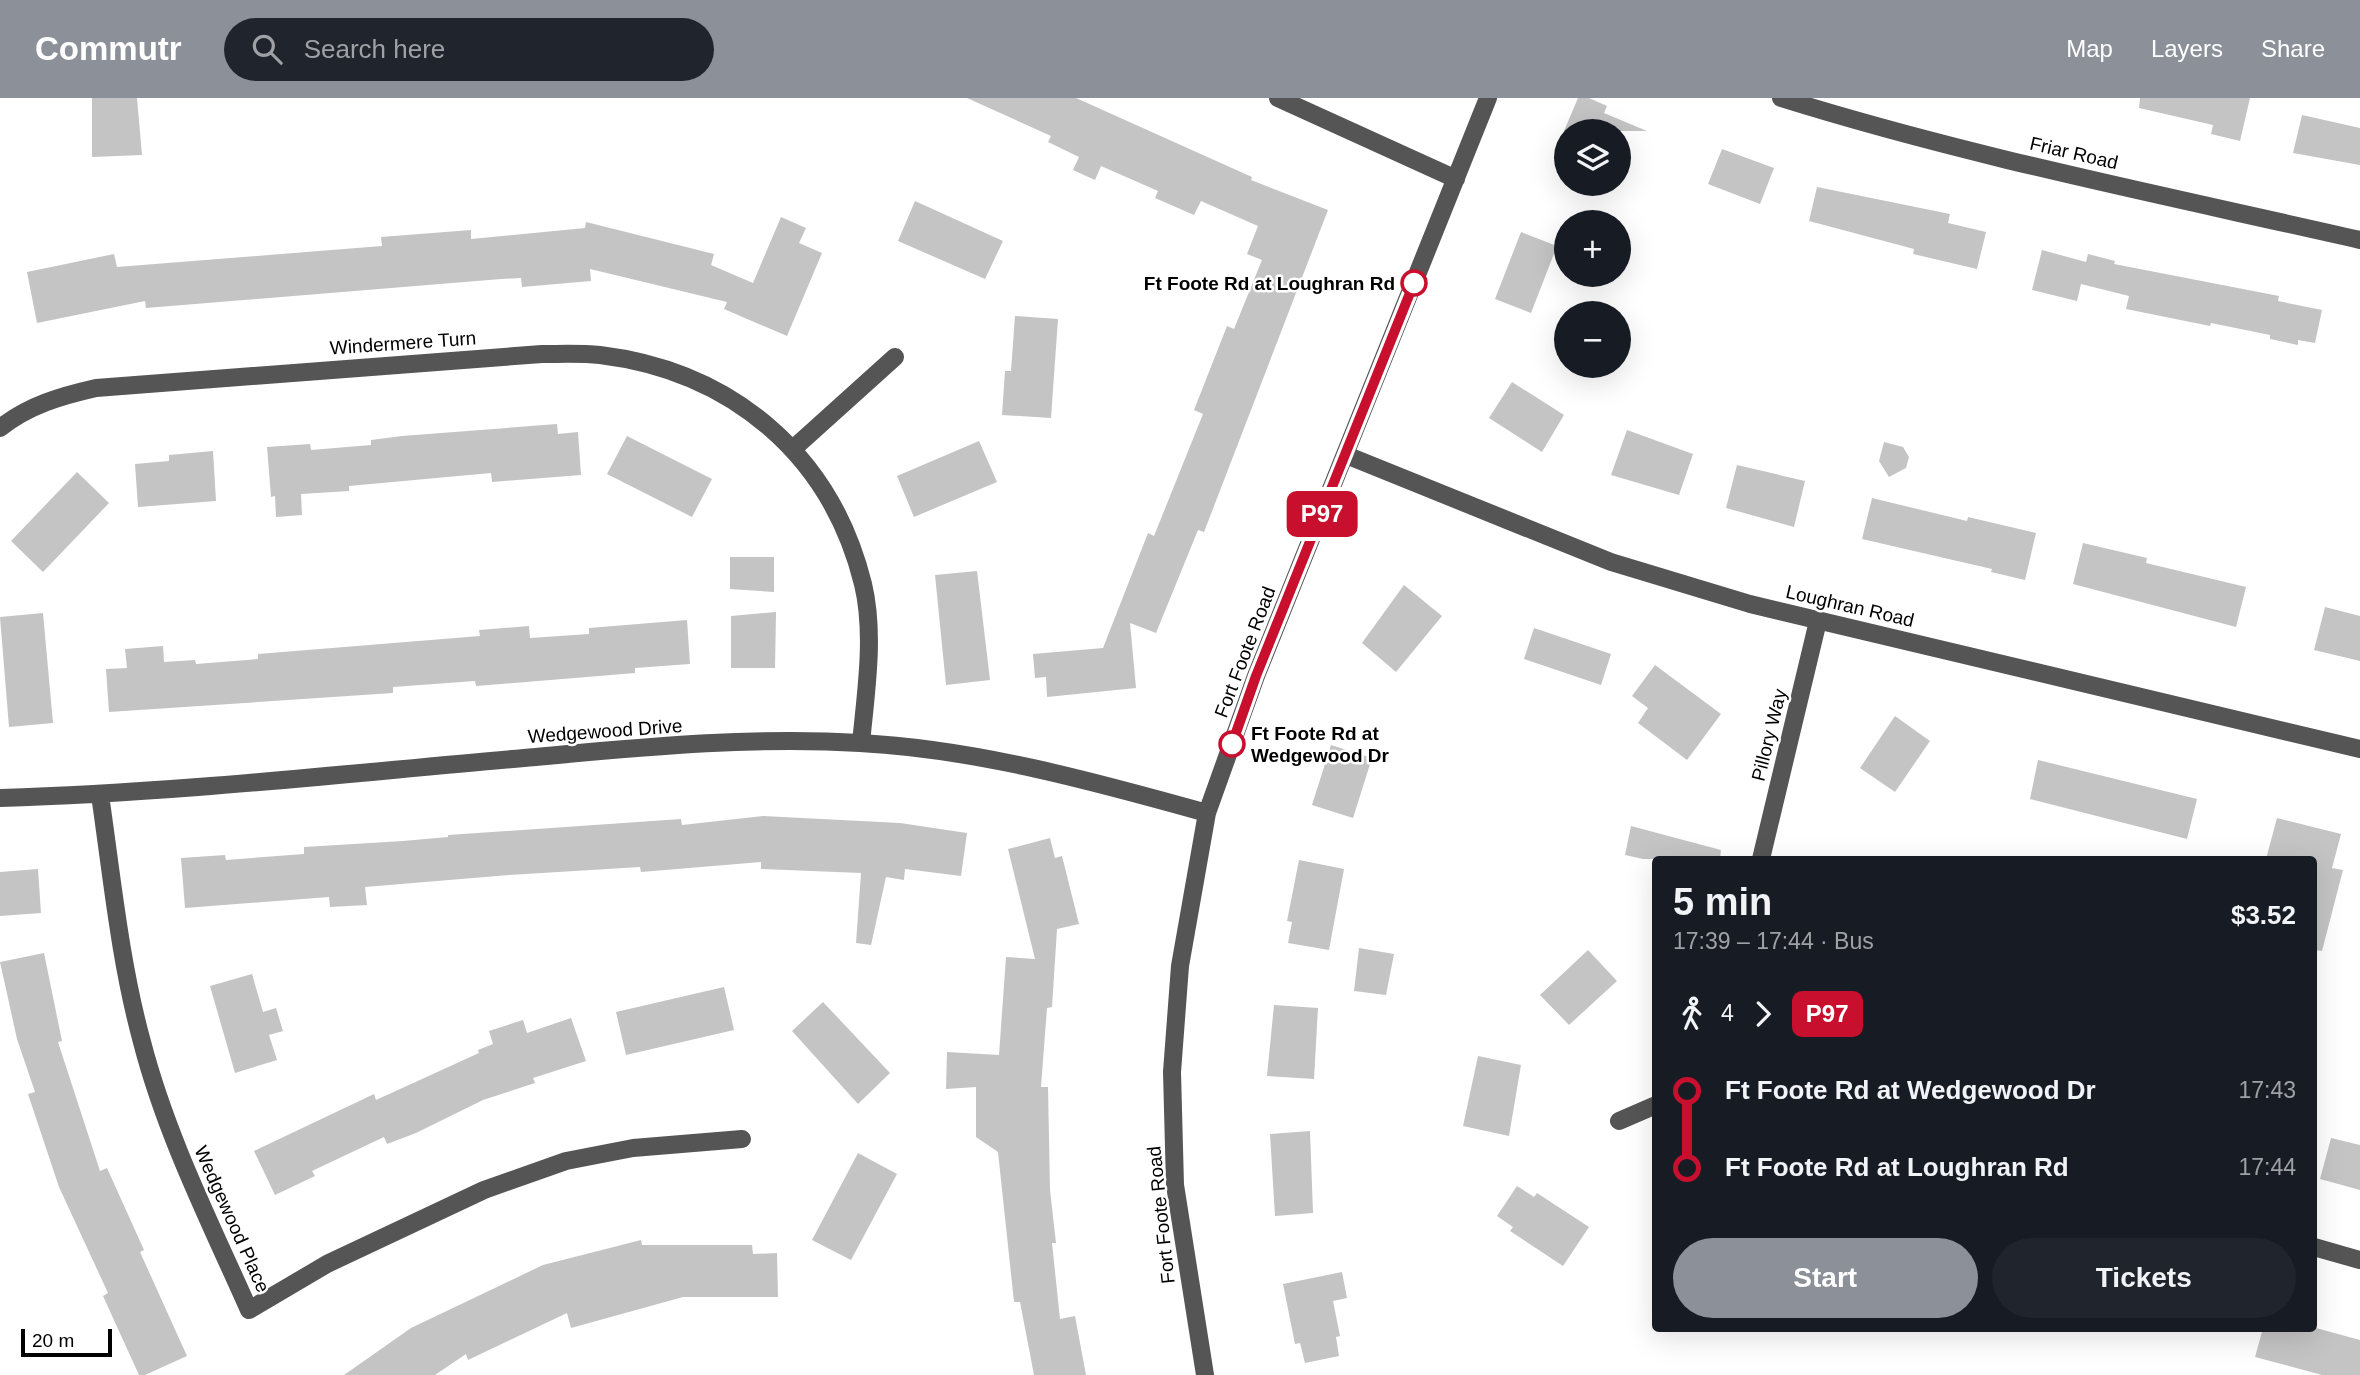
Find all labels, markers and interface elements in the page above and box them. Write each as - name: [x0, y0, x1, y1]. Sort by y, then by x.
- search box: [224, 18, 714, 81]
- text: Commutr: [35, 30, 182, 67]
- icon: search: [248, 30, 286, 68]
- text: Search here: [304, 34, 445, 64]
- text: Map: [2066, 35, 2113, 62]
- text: Layers: [2151, 35, 2223, 62]
- text: Share: [2261, 35, 2325, 62]
- map controls: [1554, 119, 1631, 378]
- button: layers: [1554, 119, 1631, 196]
- street label: Friar Road: [2028, 133, 2120, 173]
- button: +: [1554, 210, 1631, 287]
- marker: Ft Foote Rd at Loughran Rd: [1401, 270, 1427, 296]
- place label: Ft Foote Rd at Loughran Rd: [1144, 273, 1395, 294]
- button: −: [1554, 301, 1631, 378]
- street label: Windermere Turn: [329, 327, 477, 359]
- line badge: P97: [1282, 491, 1362, 537]
- text: P97: [1301, 500, 1343, 527]
- street label: Loughran Road: [1784, 581, 1916, 631]
- street label: Fort Foote Road: [1210, 584, 1280, 720]
- street label: Pillory Way: [1747, 686, 1791, 783]
- street label: Wedgewood Drive: [527, 715, 683, 747]
- place label: Ft Foote Rd at Wedgewood Dr: [1251, 723, 1390, 766]
- marker: Ft Foote Rd at Wedgewood Dr: [1219, 731, 1245, 757]
- text: 5 min: [1673, 881, 1772, 923]
- text: $3.52: [2231, 900, 2296, 930]
- text: 17:39 – 17:44 · Bus: [1673, 928, 1874, 954]
- icon: walk: [1673, 995, 1711, 1033]
- icon: forward: [1744, 995, 1782, 1033]
- text: 4: [1721, 1000, 1734, 1026]
- text: P97: [1806, 1000, 1849, 1027]
- text: Ft Foote Rd at Wedgewood Dr: [1725, 1075, 2096, 1105]
- text: 17:43: [2238, 1077, 2296, 1103]
- street label: Wedgewood Place: [190, 1143, 274, 1295]
- street label: Fort Foote Road: [1143, 1145, 1179, 1285]
- text: Ft Foote Rd at Loughran Rd: [1725, 1152, 2069, 1182]
- text: 17:44: [2238, 1154, 2296, 1180]
- button: Start: [1673, 1238, 1978, 1318]
- button: Tickets: [1992, 1238, 2296, 1318]
- scale bar: [21, 1326, 112, 1358]
- text: 20 m: [32, 1330, 74, 1351]

